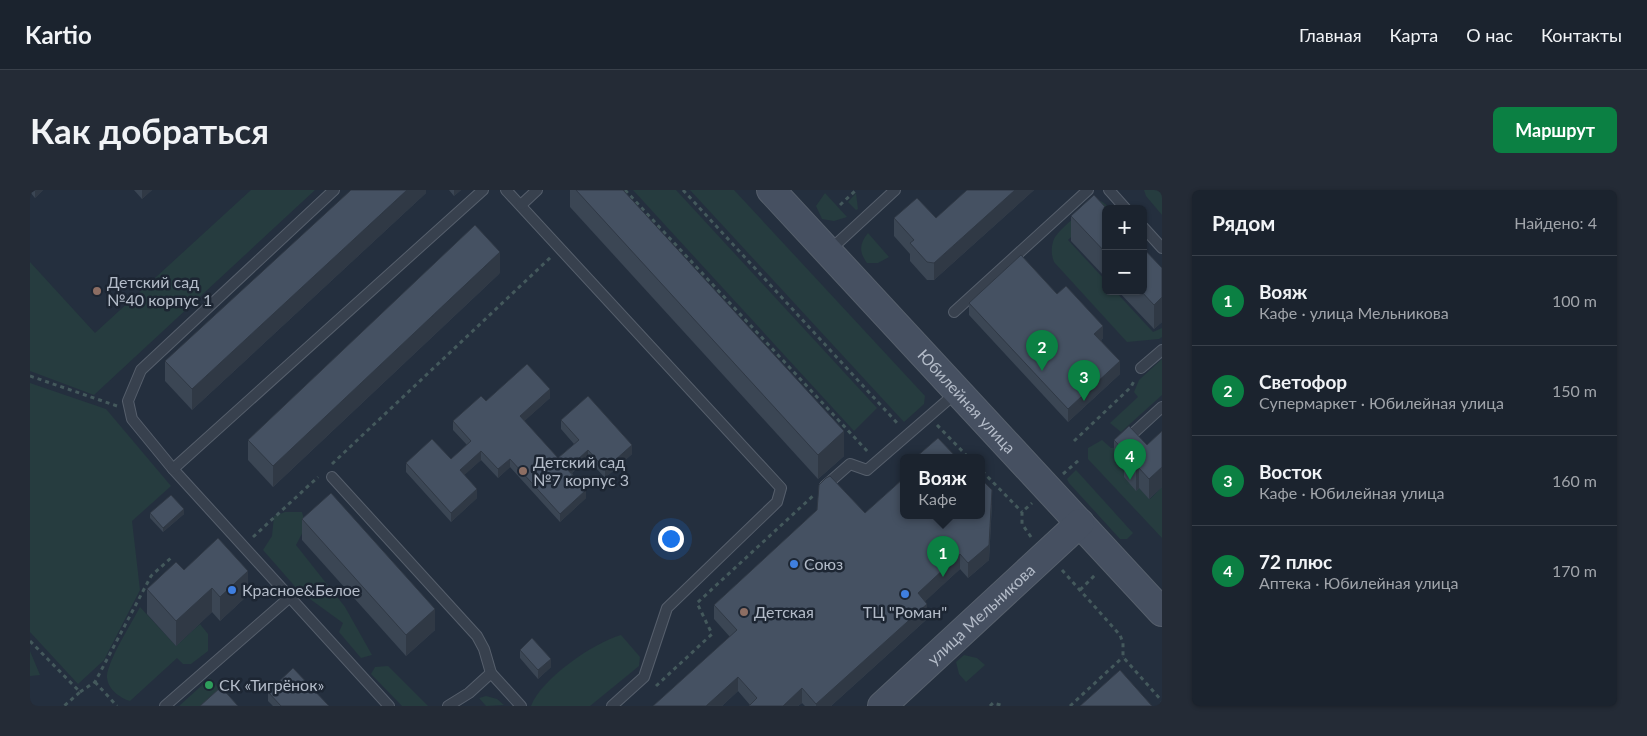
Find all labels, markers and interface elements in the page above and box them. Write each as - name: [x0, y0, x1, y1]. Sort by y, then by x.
- text: Kartio: [25, 20, 92, 49]
- text: Главная: [1299, 24, 1362, 46]
- text: Карта: [1390, 24, 1438, 46]
- text: О нас: [1466, 24, 1513, 46]
- text: Контакты: [1541, 24, 1622, 46]
- button: Маршрут: [1493, 107, 1617, 153]
- text: Как добраться: [30, 109, 269, 151]
- map controls: [1102, 205, 1147, 295]
- button: +: [1102, 205, 1147, 250]
- text: Рядом: [1212, 210, 1275, 235]
- text: Найдено: 4: [1514, 213, 1597, 232]
- button: −: [1102, 250, 1147, 295]
- place label: Детский сад №40 корпус 1: [107, 272, 212, 309]
- text: Вояж: [1259, 280, 1307, 303]
- marker: Детский сад №40 корпус 1: [91, 285, 103, 297]
- text: 1: [1223, 291, 1233, 310]
- text: 100 m: [1552, 291, 1597, 310]
- text: Кафе · улица Мельникова: [1259, 303, 1449, 322]
- pin: 2: [1026, 330, 1058, 371]
- street label: Юбилейная улица: [914, 345, 1020, 457]
- pin: 3: [1068, 360, 1100, 401]
- text: Светофор: [1259, 370, 1347, 393]
- text: 2: [1223, 381, 1233, 400]
- text: 150 m: [1552, 381, 1597, 400]
- text: Супермаркет · Юбилейная улица: [1259, 393, 1504, 412]
- pin: 4: [1114, 439, 1146, 480]
- place label: Детский сад №7 корпус 3: [533, 452, 629, 489]
- popup: [900, 454, 985, 519]
- text: Восток: [1259, 460, 1322, 483]
- marker: Детский сад №7 корпус 3: [517, 465, 529, 477]
- text: Вояж: [918, 466, 967, 489]
- text: 3: [1223, 471, 1233, 490]
- text: 160 m: [1552, 471, 1597, 490]
- text: Кафе · Юбилейная улица: [1259, 483, 1445, 502]
- text: Кафе: [918, 489, 957, 508]
- your location: [658, 526, 684, 552]
- pin: 1: [927, 536, 959, 577]
- text: 72 плюс: [1259, 550, 1332, 573]
- place label: Союз: [804, 554, 843, 573]
- marker: Союз: [788, 558, 800, 570]
- street label: улица Мельникова: [923, 560, 1038, 668]
- text: 4: [1223, 561, 1233, 580]
- text: 170 m: [1552, 561, 1597, 580]
- text: Аптека · Юбилейная улица: [1259, 573, 1458, 592]
- place label: Красное&Белое: [242, 580, 360, 599]
- marker: Красное&Белое: [226, 584, 238, 596]
- marker: ТЦ "Роман": [899, 588, 911, 600]
- place label: Детская: [754, 602, 814, 621]
- place label: ТЦ "Роман": [863, 602, 947, 621]
- marker: Детская: [738, 606, 750, 618]
- place label: СК «Тигрёнок»: [219, 675, 324, 694]
- marker: СК «Тигрёнок»: [203, 679, 215, 691]

